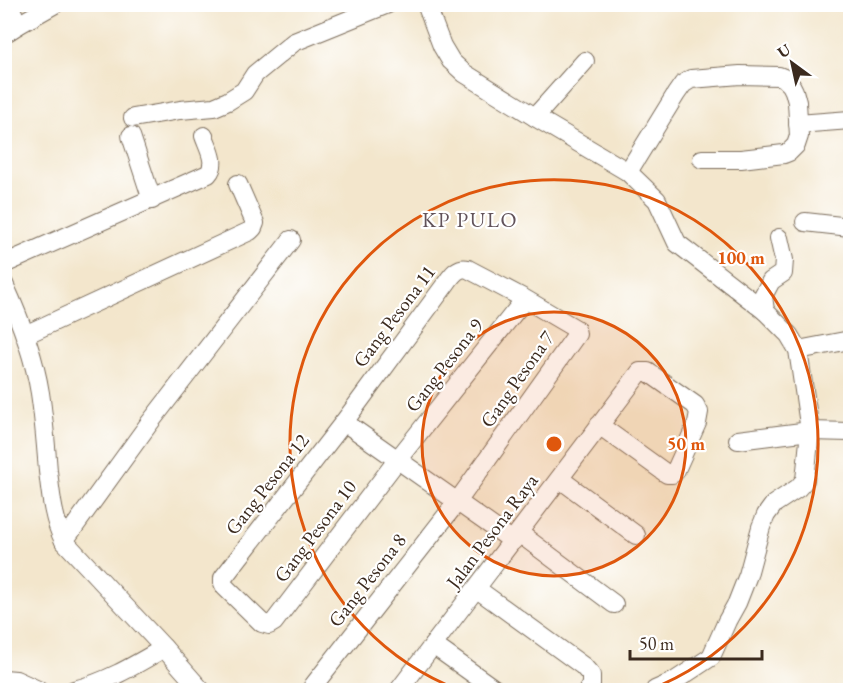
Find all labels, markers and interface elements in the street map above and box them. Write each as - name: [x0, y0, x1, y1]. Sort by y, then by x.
- north arrow: [762, 33, 822, 93]
- text: U: [773, 39, 795, 63]
- district label: KP PULO: [422, 206, 518, 233]
- text: 100 m: [717, 246, 765, 269]
- street label: Gang Pesona 11: [347, 260, 441, 372]
- street label: Gang Pesona 9: [399, 312, 489, 417]
- street label: Gang Pesona 7: [474, 325, 560, 432]
- street label: Gang Pesona 12: [219, 428, 315, 540]
- text: 50 m: [667, 432, 705, 455]
- centre of rings: [544, 434, 564, 454]
- street label: Jalan Pesona Raya: [439, 468, 544, 595]
- street label: Gang Pesona 10: [268, 474, 362, 587]
- street label: Gang Pesona 8: [322, 528, 412, 632]
- scale bar: [630, 623, 762, 661]
- text: 50 m: [639, 632, 674, 655]

